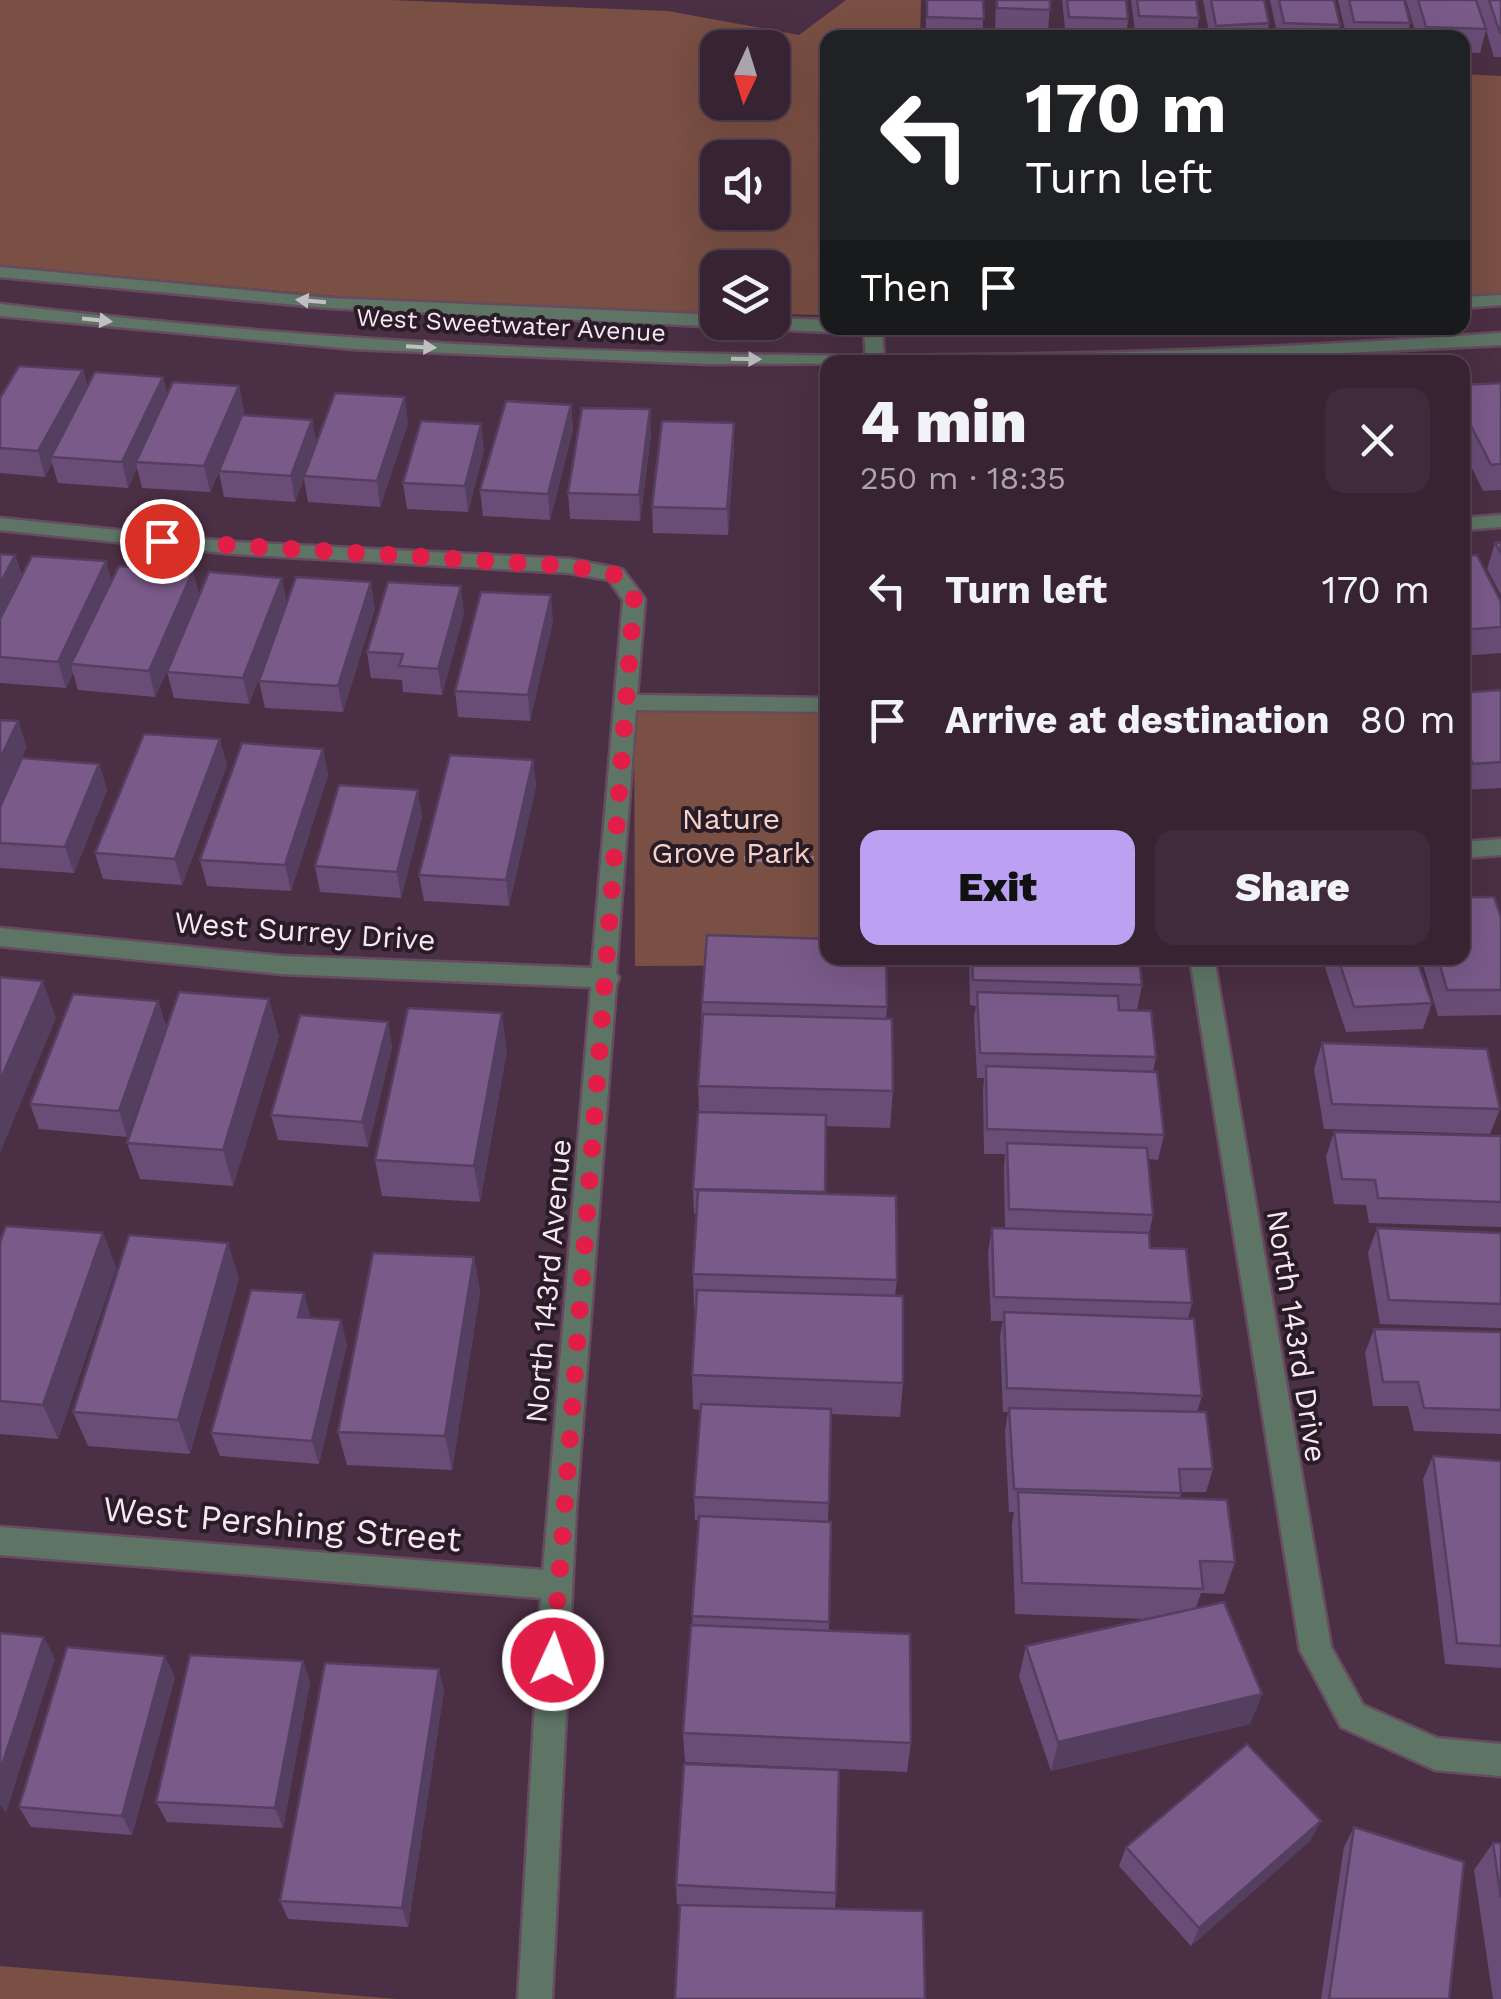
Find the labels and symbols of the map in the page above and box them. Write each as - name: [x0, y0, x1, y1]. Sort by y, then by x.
- north arrow: [700, 30, 790, 120]
- one-way arrow: [294, 293, 326, 309]
- street label: West Sweetwater Avenue: [355, 302, 667, 348]
- one-way arrow: [82, 312, 113, 328]
- one-way arrow: [405, 339, 437, 355]
- one-way arrow: [730, 351, 762, 367]
- pin: [120, 499, 205, 584]
- park label: Nature Grove Park: [651, 801, 811, 870]
- street label: West Surrey Drive: [173, 904, 437, 958]
- street label: North 143rd Avenue: [518, 1137, 578, 1425]
- street label: North 143rd Drive: [1260, 1207, 1334, 1465]
- street label: West Pershing Street: [101, 1487, 463, 1561]
- position arrow: [501, 1608, 605, 1712]

